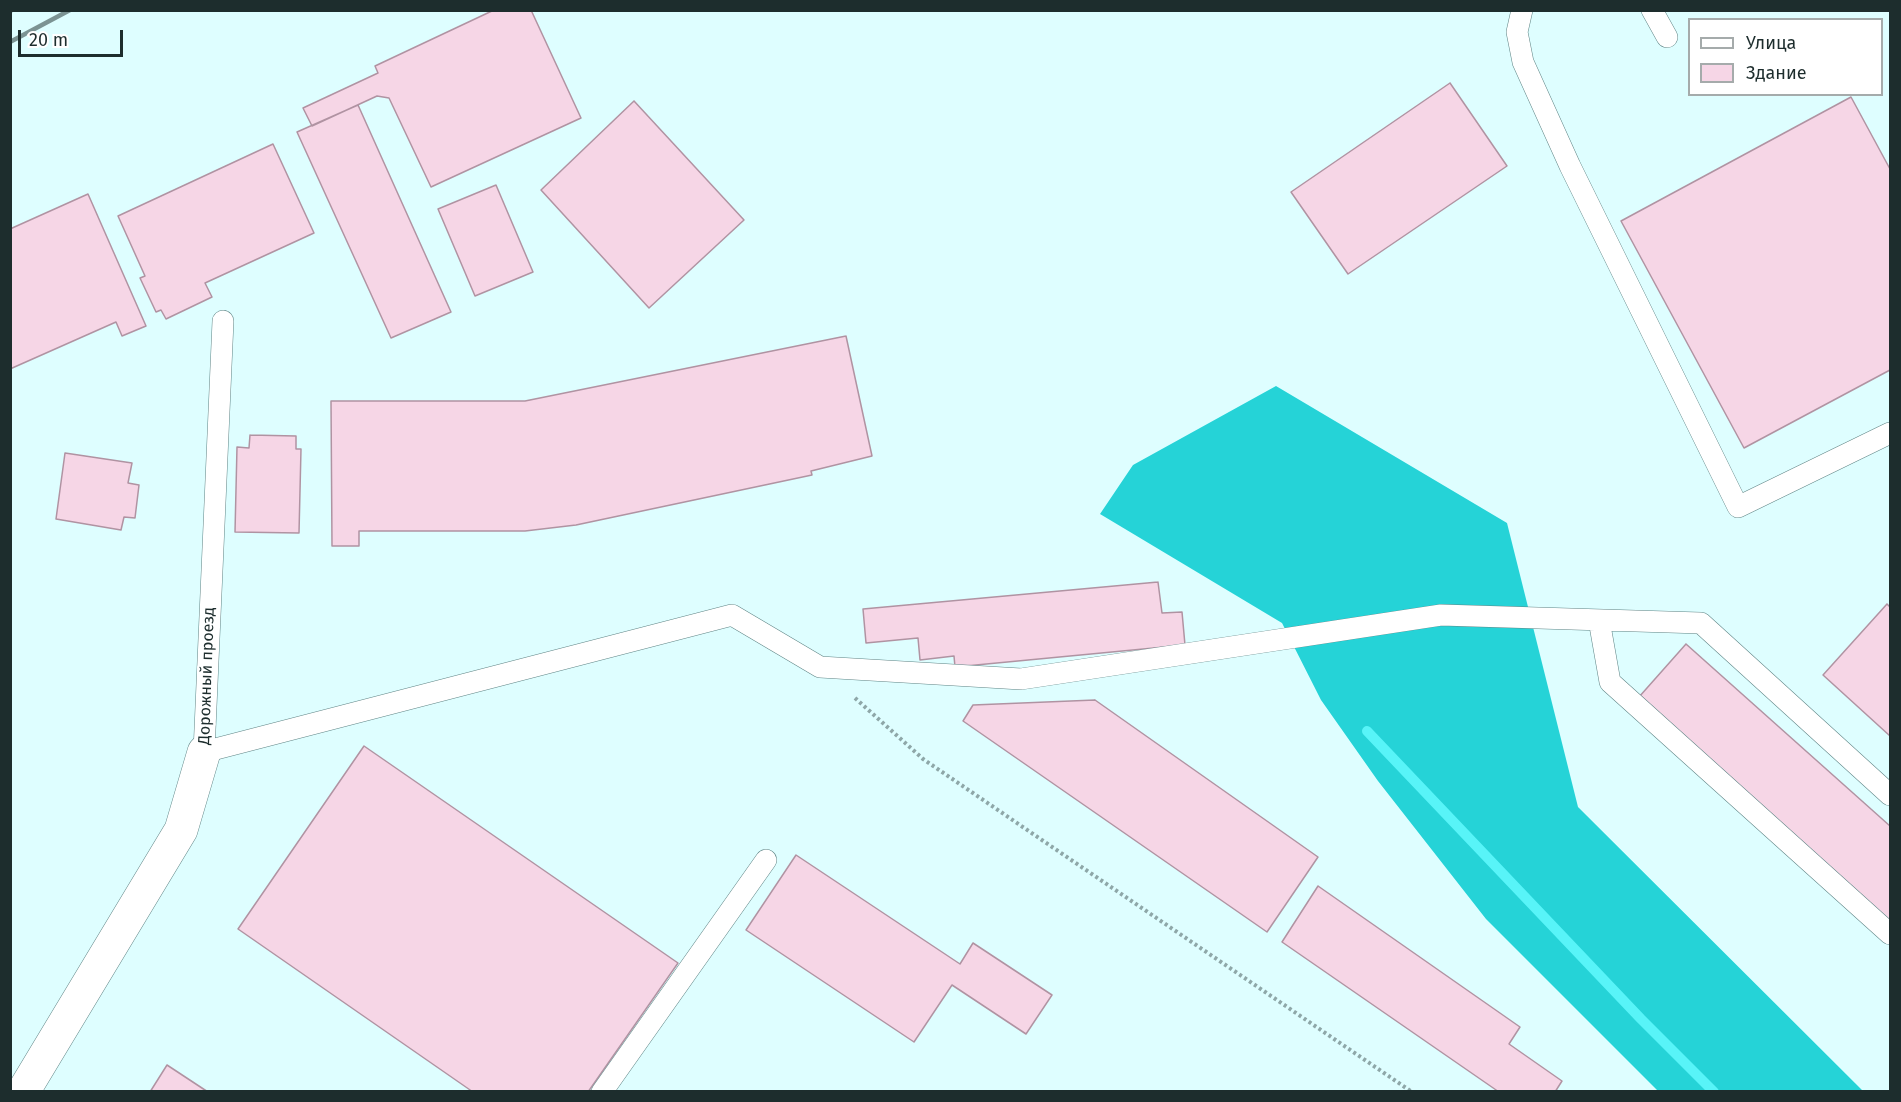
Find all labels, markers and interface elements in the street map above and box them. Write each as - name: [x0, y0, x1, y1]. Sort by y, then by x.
- scale bar: [21, 18, 126, 56]
- legend: [1688, 18, 1883, 96]
- text: 20 m: [29, 29, 68, 51]
- text: Улица: [1746, 32, 1796, 54]
- text: Здание: [1746, 62, 1807, 84]
- street label: Дорожный проезд: [195, 607, 219, 745]

